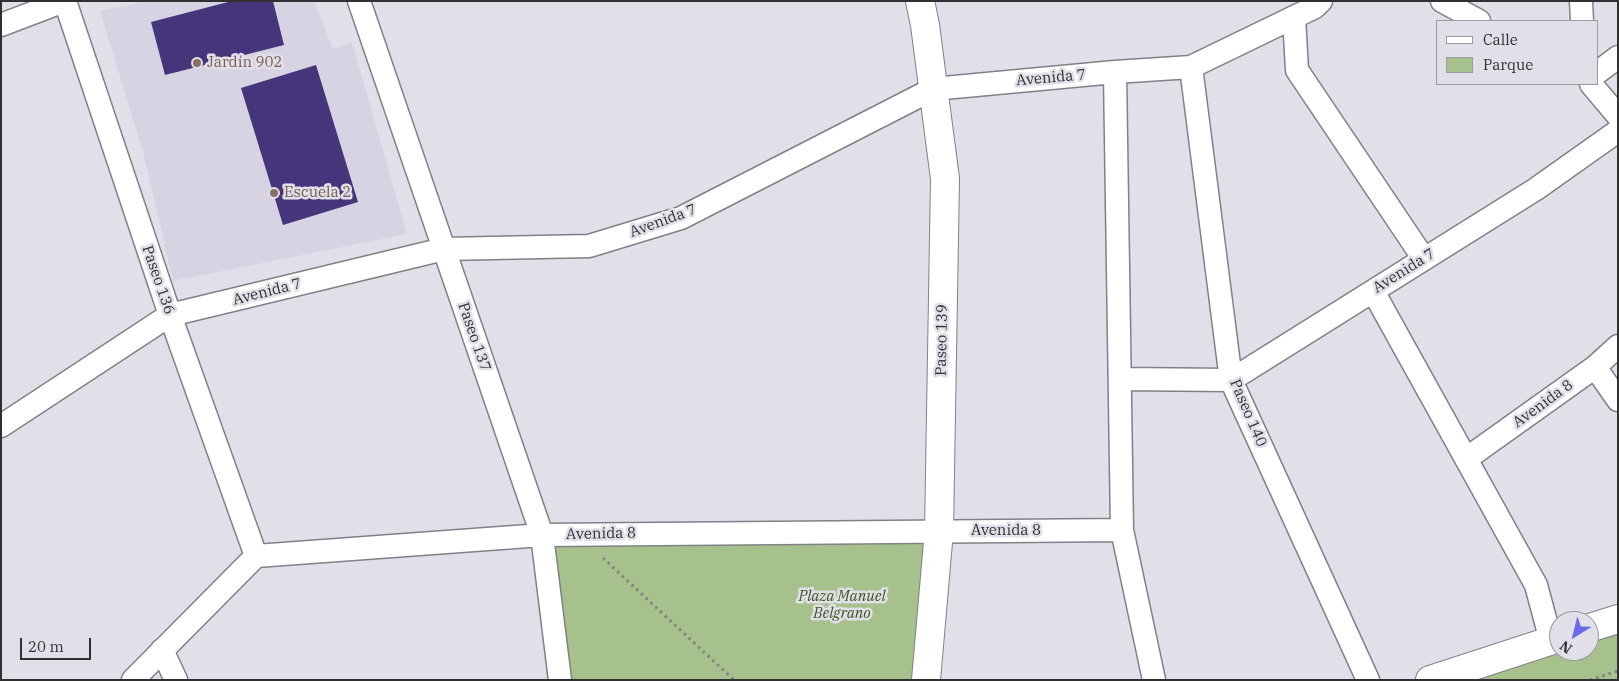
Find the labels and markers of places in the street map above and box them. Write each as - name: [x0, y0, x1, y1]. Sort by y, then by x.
- place label: Jardín 902: [207, 54, 283, 72]
- marker: Jardín 902: [191, 57, 203, 69]
- place label: Escuela 2: [284, 184, 351, 202]
- marker: Escuela 2: [268, 187, 280, 199]

